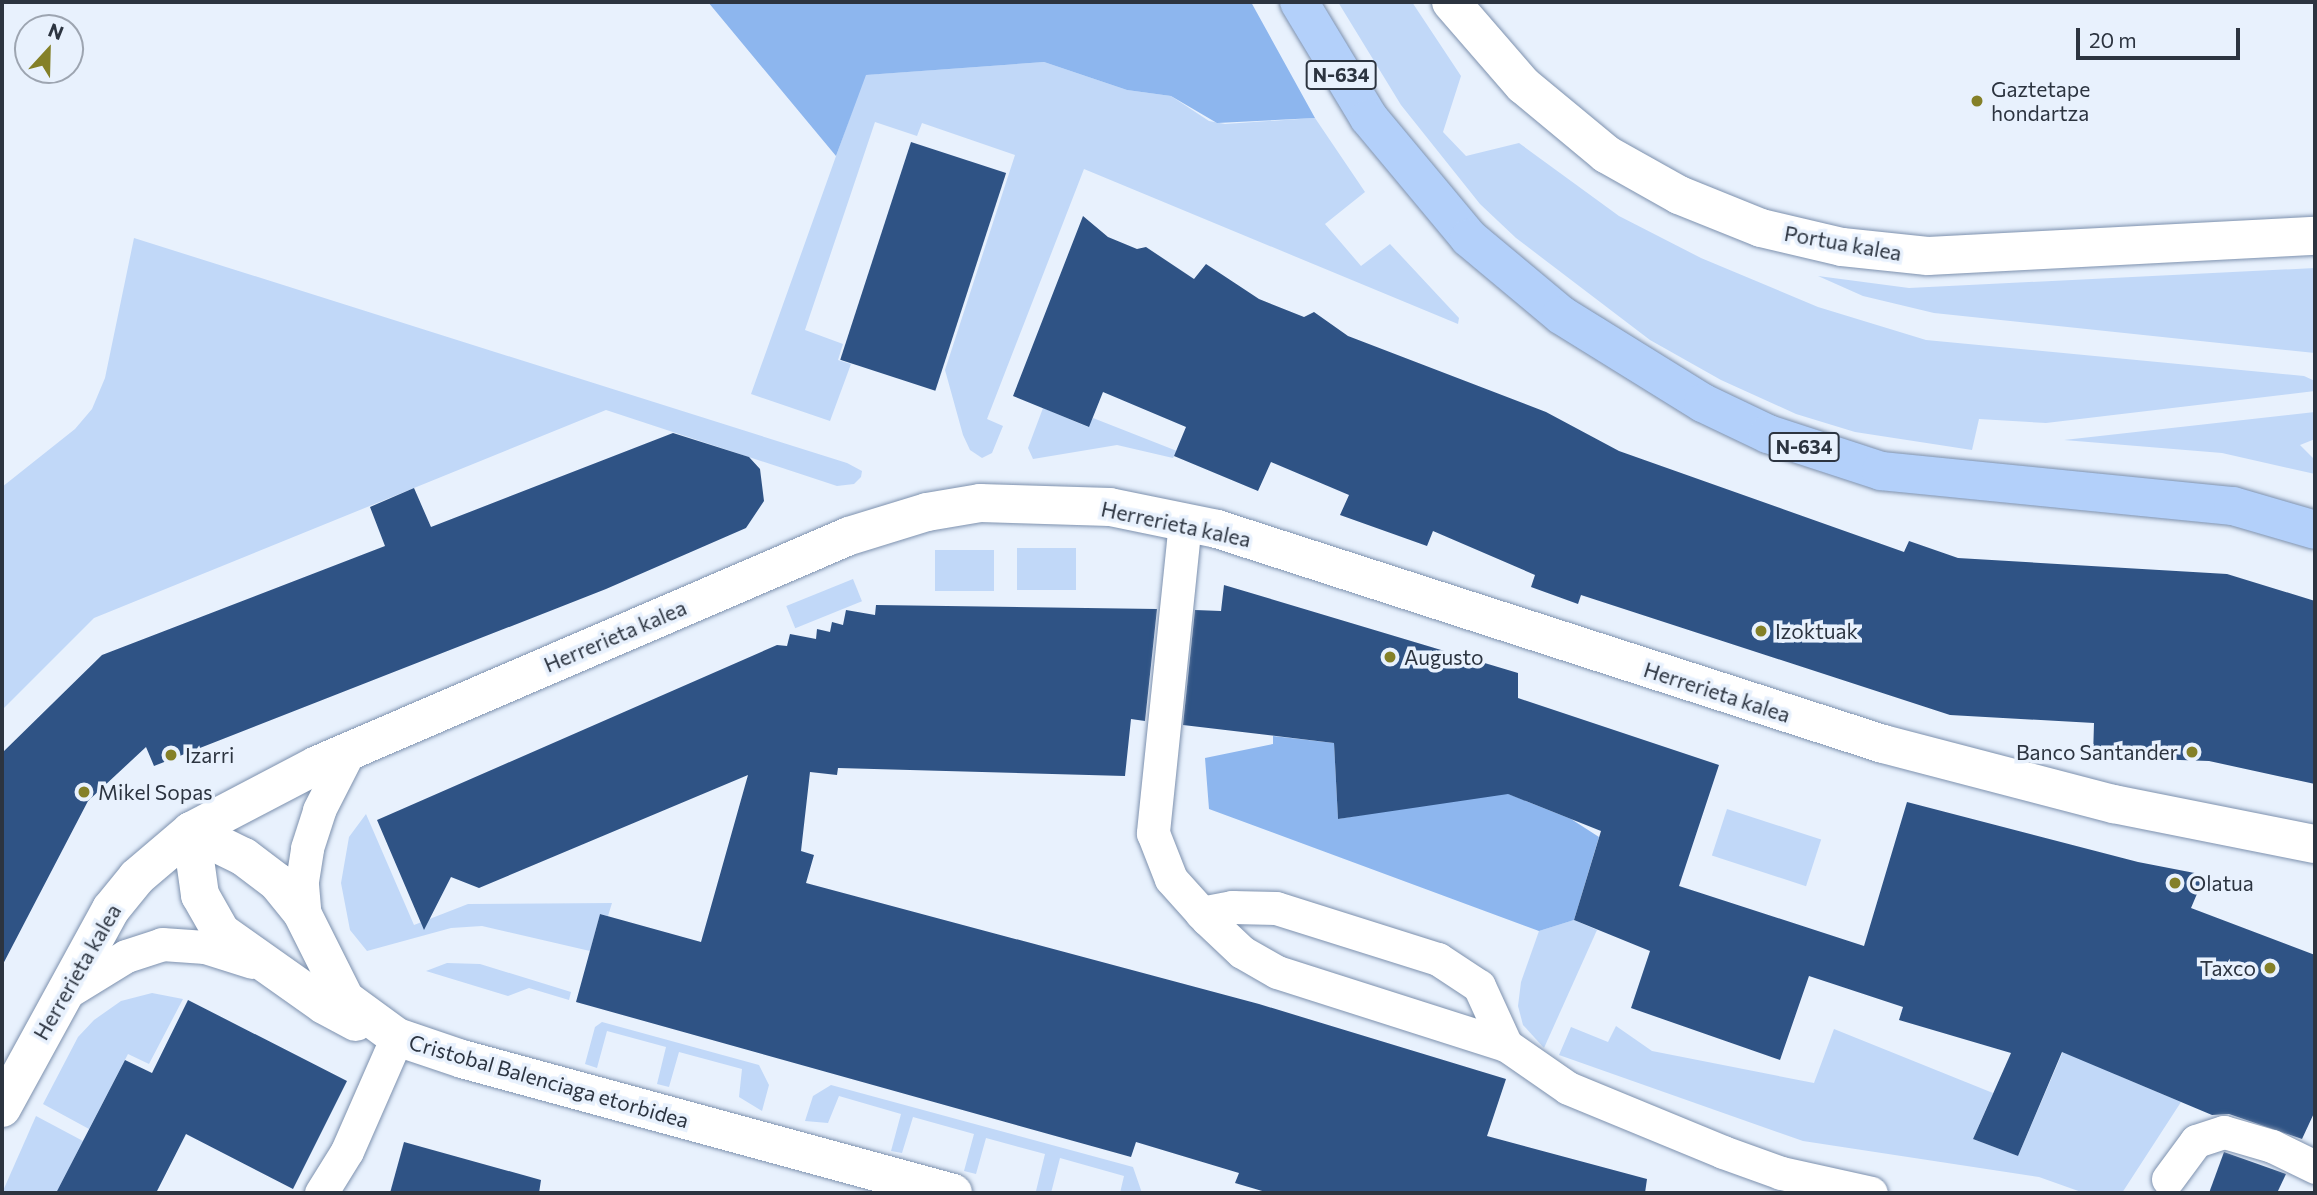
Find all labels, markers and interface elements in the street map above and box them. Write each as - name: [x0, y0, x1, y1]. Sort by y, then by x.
- north arrow: [14, 14, 84, 84]
- scale bar: [2079, 14, 2244, 58]
- text: N: [45, 18, 67, 44]
- text: 20 m: [2089, 27, 2137, 52]
- road number: N-634: [1304, 60, 1378, 90]
- place label: Gaztetape hondartza: [1991, 76, 2090, 126]
- marker: Gaztetape hondartza: [1969, 93, 1985, 109]
- street label: Portua kalea: [1782, 220, 1904, 266]
- road number: N-634: [1767, 432, 1841, 462]
- street label: Herrerieta kalea: [1099, 496, 1253, 552]
- street label: Herrerieta kalea: [540, 595, 690, 677]
- place label: Izoktuak: [1775, 618, 1858, 644]
- marker: Izoktuak: [1753, 623, 1769, 639]
- place label: Augusto: [1404, 644, 1484, 670]
- marker: Augusto: [1382, 649, 1398, 665]
- street label: Herrerieta kalea: [1641, 656, 1793, 728]
- place label: Banco Santander: [2016, 739, 2178, 765]
- place label: Izarri: [185, 742, 234, 768]
- marker: Banco Santander: [2184, 744, 2200, 760]
- marker: Izarri: [163, 747, 179, 763]
- place label: Mikel Sopas: [98, 779, 213, 805]
- marker: Mikel Sopas: [76, 784, 92, 800]
- place label: Olatua: [2189, 870, 2254, 896]
- marker: Olatua: [2167, 875, 2183, 891]
- street label: Herrerieta kalea: [28, 900, 126, 1044]
- place label: Taxco: [2200, 955, 2256, 981]
- marker: Taxco: [2262, 960, 2278, 976]
- street label: Cristobal Balenciaga etorbidea: [406, 1029, 692, 1133]

